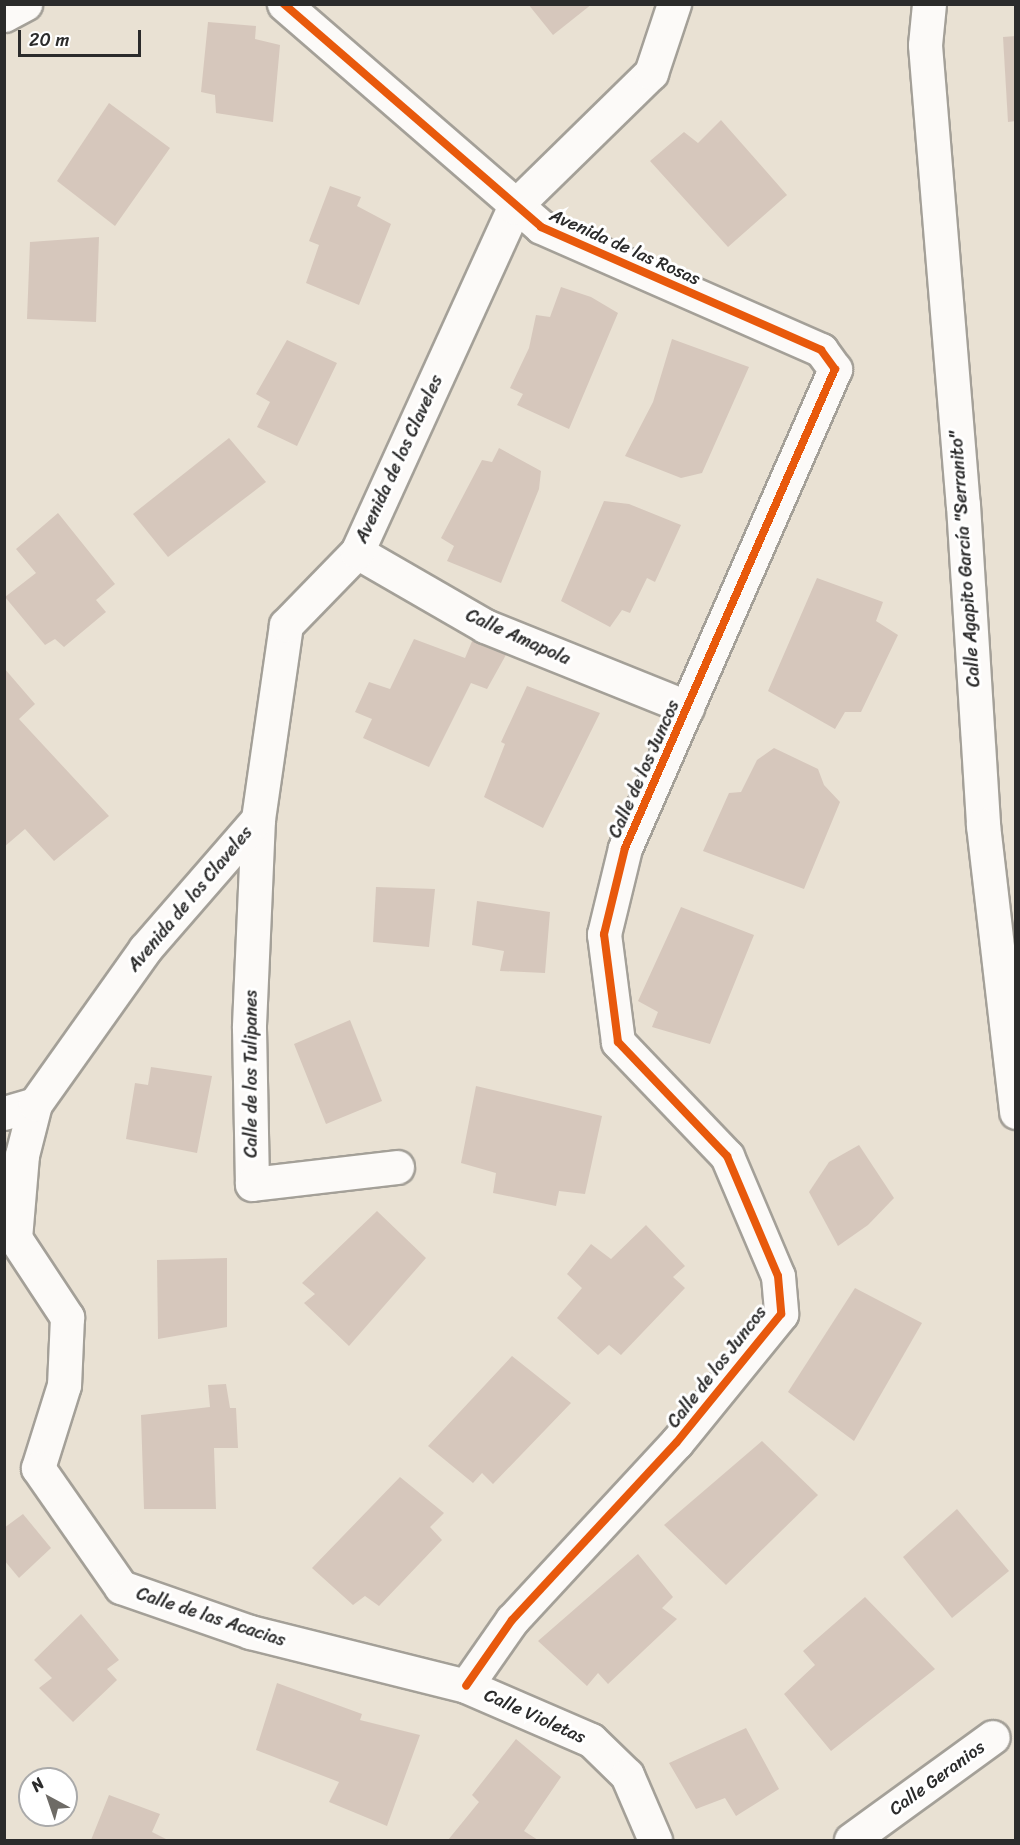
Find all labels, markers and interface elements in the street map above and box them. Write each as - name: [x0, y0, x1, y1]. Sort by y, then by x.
- scale bar: [21, 18, 144, 56]
- text: 20 m: [29, 24, 69, 56]
- street label: Avenida de las Rosas: [546, 204, 704, 290]
- street label: Avenida de los Claveles: [351, 371, 447, 547]
- street label: Calle Agapito García "Serranito": [945, 431, 985, 687]
- street label: Calle Amapola: [462, 604, 574, 670]
- street label: Calle de los Juncos: [604, 697, 684, 841]
- street label: Avenida de los Claveles: [123, 822, 257, 976]
- street label: Calle de los Tulipanes: [240, 989, 262, 1159]
- street label: Calle de los Juncos: [663, 1302, 771, 1432]
- street label: Calle de las Acacias: [134, 1583, 288, 1651]
- street label: Calle Violetas: [482, 1684, 588, 1748]
- street label: Calle Geranios: [885, 1736, 989, 1820]
- north arrow: [18, 1767, 78, 1827]
- text: N: [24, 1770, 51, 1799]

